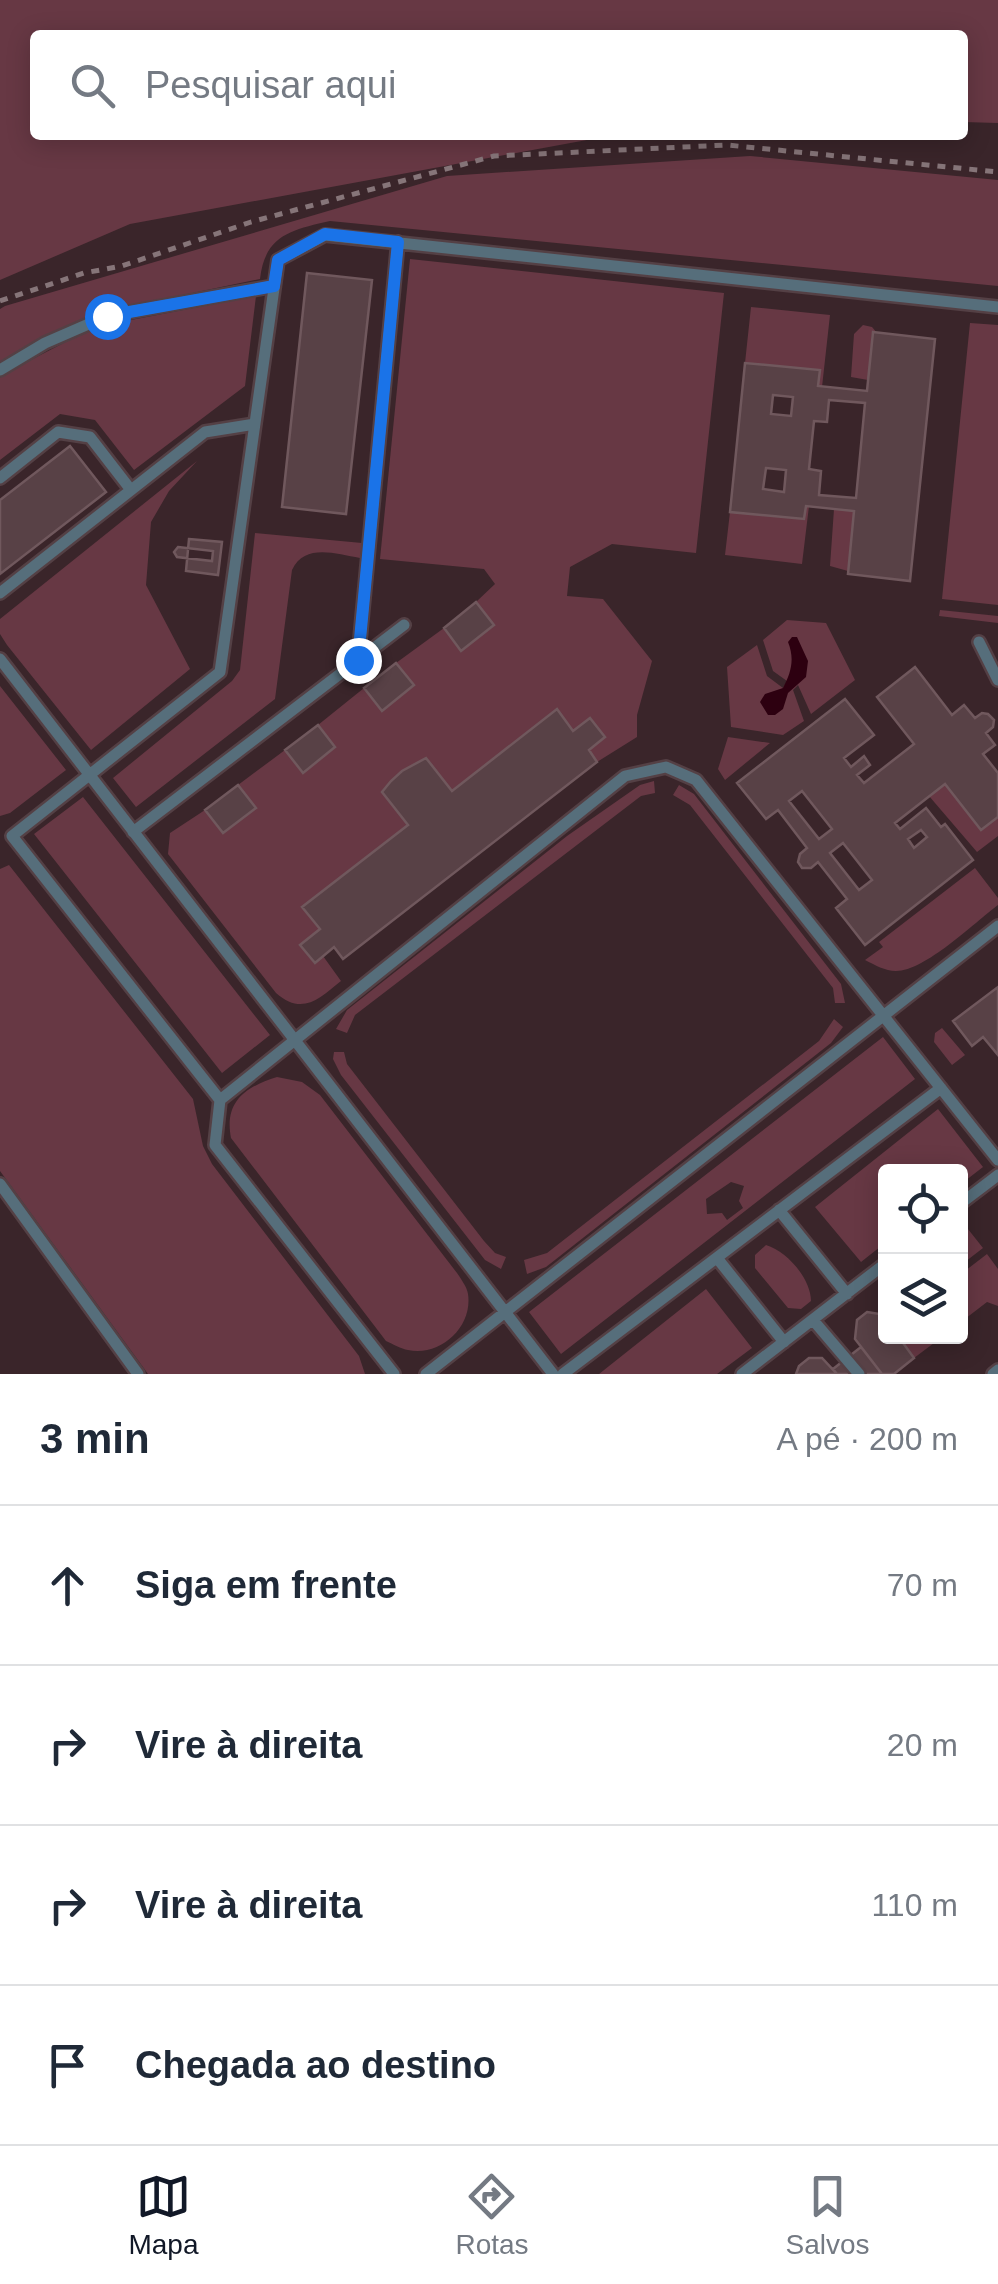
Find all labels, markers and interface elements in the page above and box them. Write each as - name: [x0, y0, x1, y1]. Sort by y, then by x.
- search box: [30, 30, 968, 140]
- icon: search: [65, 58, 120, 113]
- text: Pesquisar aqui: [145, 64, 396, 106]
- route start: [85, 294, 131, 340]
- route end: [336, 638, 382, 684]
- map controls: [878, 1164, 968, 1344]
- button: locate: [878, 1164, 968, 1254]
- button: layers: [878, 1254, 968, 1344]
- text: 3 min: [40, 1415, 150, 1462]
- text: A pé · 200 m: [777, 1421, 958, 1457]
- icon: ahead: [40, 1558, 95, 1613]
- text: Siga em frente: [135, 1564, 397, 1606]
- text: 70 m: [887, 1567, 958, 1603]
- icon: right: [40, 1718, 95, 1773]
- text: Vire à direita: [135, 1724, 362, 1766]
- text: 20 m: [887, 1727, 958, 1763]
- icon: right: [40, 1878, 95, 1933]
- text: Vire à direita: [135, 1884, 362, 1926]
- text: 110 m: [871, 1887, 958, 1923]
- icon: arrive: [40, 2038, 95, 2093]
- text: Chegada ao destino: [135, 2044, 496, 2086]
- tab: Mapa: [128, 2169, 199, 2261]
- tab: Rotas: [455, 2169, 529, 2261]
- tab: Salvos: [785, 2169, 870, 2261]

